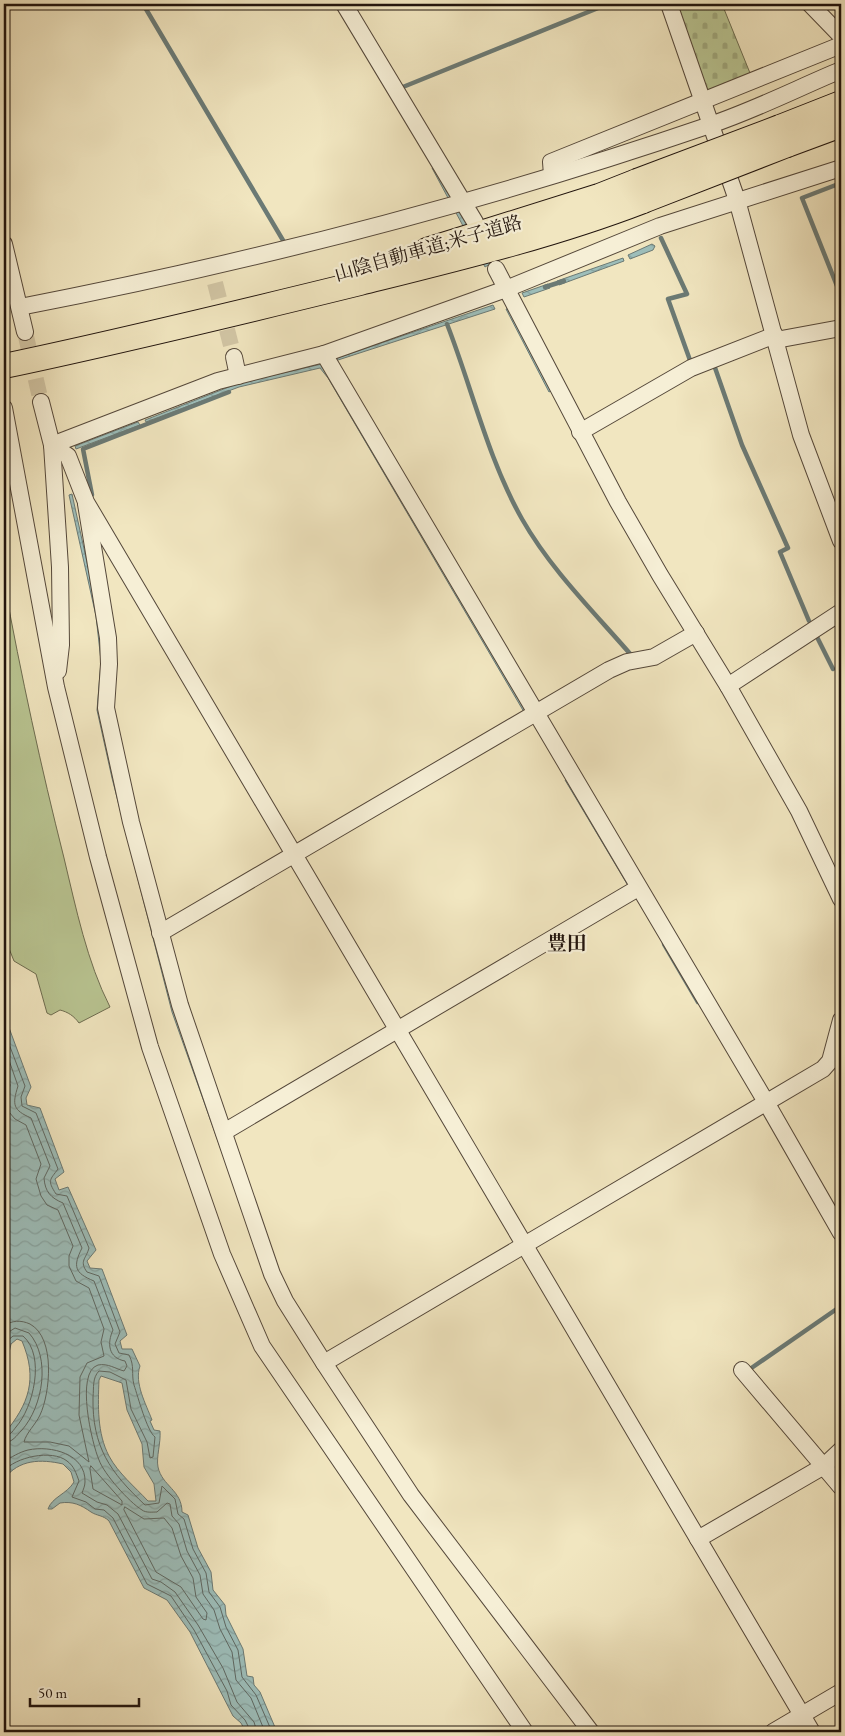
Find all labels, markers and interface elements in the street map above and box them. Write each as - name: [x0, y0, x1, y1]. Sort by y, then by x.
- street label: 山陰自動車道;米子道路: [331, 209, 525, 287]
- district label: 豊田: [547, 930, 587, 956]
- scale bar: [30, 1676, 139, 1708]
- text: 50 m: [38, 1683, 67, 1702]

